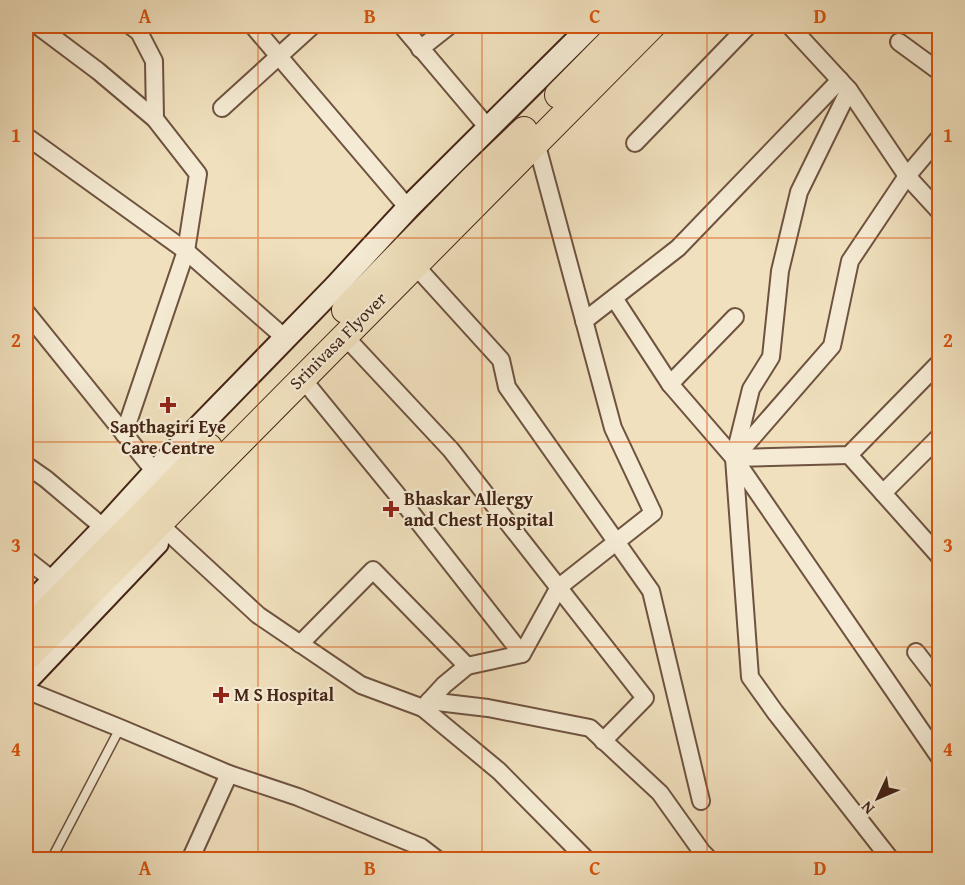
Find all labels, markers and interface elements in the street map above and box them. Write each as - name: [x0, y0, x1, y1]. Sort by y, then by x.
- text: A: [139, 1, 152, 30]
- text: B: [364, 1, 376, 30]
- text: C: [589, 1, 601, 30]
- text: D: [813, 1, 827, 30]
- text: 1: [11, 120, 21, 149]
- text: 1: [943, 120, 953, 149]
- street label: Srinivasa Flyover: [283, 285, 393, 396]
- text: 2: [11, 325, 21, 354]
- text: 2: [943, 325, 953, 354]
- marker: Sapthagiri Eye Care Centre: [159, 396, 177, 414]
- place label: Sapthagiri Eye Care Centre: [110, 413, 226, 461]
- place label: Bhaskar Allergy and Chest Hospital: [404, 485, 554, 533]
- marker: Bhaskar Allergy and Chest Hospital: [382, 500, 400, 518]
- text: 3: [11, 530, 21, 559]
- text: 3: [943, 530, 953, 559]
- place label: M S Hospital: [234, 681, 335, 708]
- marker: M S Hospital: [212, 686, 230, 704]
- text: 4: [11, 734, 21, 763]
- text: 4: [943, 734, 953, 763]
- north arrow: [848, 768, 908, 828]
- text: N: [855, 796, 880, 821]
- text: A: [139, 853, 152, 882]
- text: B: [364, 853, 376, 882]
- text: C: [589, 853, 601, 882]
- text: D: [813, 853, 827, 882]

